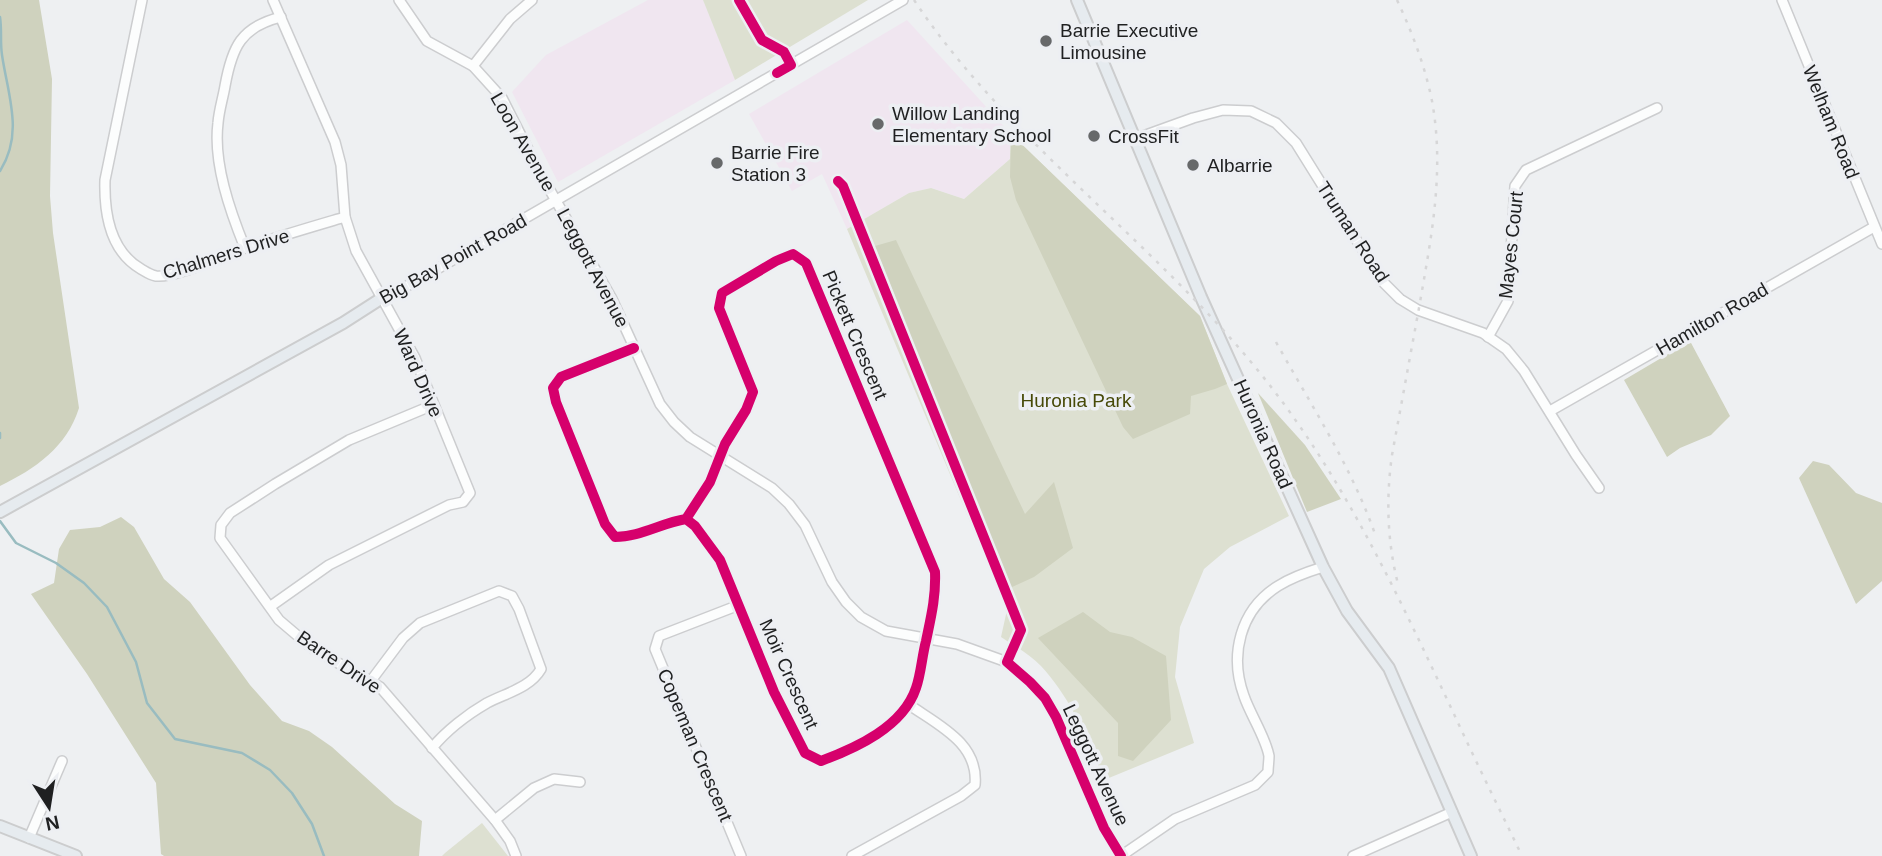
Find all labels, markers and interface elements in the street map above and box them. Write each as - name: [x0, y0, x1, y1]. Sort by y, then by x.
- place label: Barrie Executive Limousine: [1060, 20, 1198, 63]
- marker: Barrie Executive Limousine: [1038, 33, 1054, 49]
- street label: Welham Road: [1799, 62, 1863, 182]
- street label: Loon Avenue: [486, 89, 560, 195]
- place label: Willow Landing Elementary School: [892, 103, 1051, 146]
- marker: Willow Landing Elementary School: [870, 116, 886, 132]
- place label: CrossFit: [1108, 126, 1179, 147]
- marker: CrossFit: [1086, 128, 1102, 144]
- place label: Barrie Fire Station 3: [731, 142, 820, 185]
- marker: Barrie Fire Station 3: [709, 155, 725, 171]
- place label: Albarrie: [1207, 155, 1272, 176]
- marker: Albarrie: [1185, 157, 1201, 173]
- street label: Truman Road: [1313, 178, 1393, 286]
- street label: Mayes Court: [1495, 190, 1527, 300]
- street label: Leggott Avenue: [553, 205, 633, 331]
- street label: Big Bay Point Road: [376, 210, 530, 308]
- street label: Chalmers Drive: [160, 225, 292, 283]
- street label: Pickett Crescent: [818, 267, 892, 403]
- street label: Hamilton Road: [1652, 278, 1772, 360]
- street label: Ward Drive: [389, 326, 447, 420]
- street label: Huronia Road: [1230, 376, 1296, 492]
- park label: Huronia Park: [1021, 390, 1132, 411]
- street label: Moir Crescent: [755, 616, 823, 733]
- street label: Barre Drive: [293, 626, 385, 698]
- street label: Copeman Crescent: [653, 666, 737, 825]
- street label: Leggott Avenue: [1059, 701, 1133, 829]
- north arrow: [14, 772, 84, 842]
- text: N: [44, 811, 61, 835]

